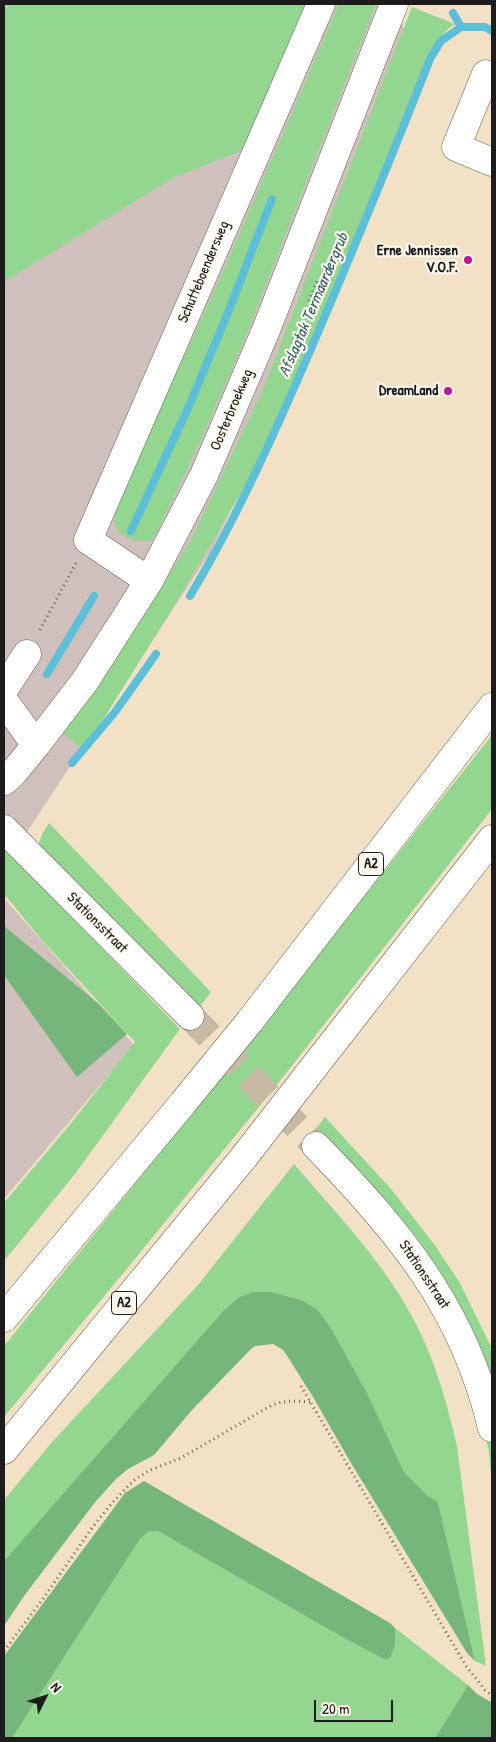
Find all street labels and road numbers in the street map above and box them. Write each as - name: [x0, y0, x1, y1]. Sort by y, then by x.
- street label: Schutteboendersweg: [174, 218, 234, 326]
- street label: Oosterbroekweg: [207, 367, 257, 453]
- road number: A2: [358, 852, 384, 876]
- street label: Stationsstraat: [63, 889, 131, 957]
- street label: Stationsstraat: [395, 1237, 453, 1313]
- road number: A2: [112, 1292, 136, 1315]

